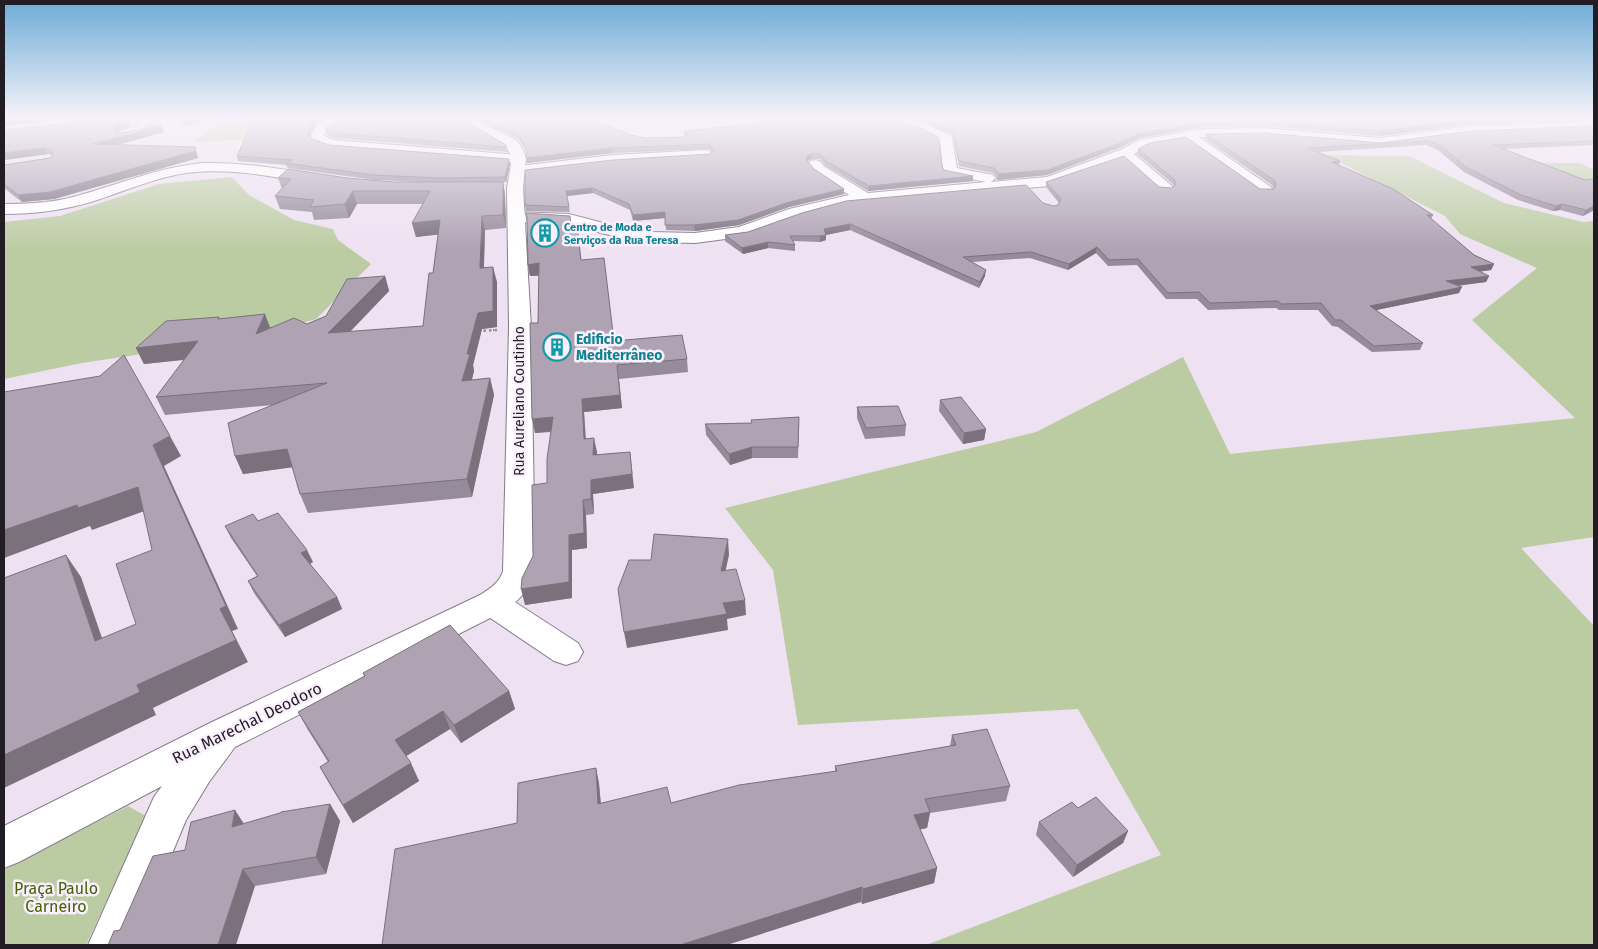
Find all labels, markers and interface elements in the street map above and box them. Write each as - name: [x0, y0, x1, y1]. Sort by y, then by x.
- building icon: Centro de Moda e Serviços da Rua Teresa: [530, 218, 560, 248]
- place label: Centro de Moda e Serviços da Rua Teresa: [564, 221, 679, 247]
- street label: Rua Aureliano Coutinho: [511, 326, 528, 476]
- place label: Edificio Mediterrâneo: [576, 331, 662, 364]
- building icon: Edificio Mediterrâneo: [542, 332, 572, 362]
- street label: Rua Marechal Deodoro: [169, 678, 325, 768]
- park label: Praça Paulo Carneiro: [14, 879, 98, 916]

